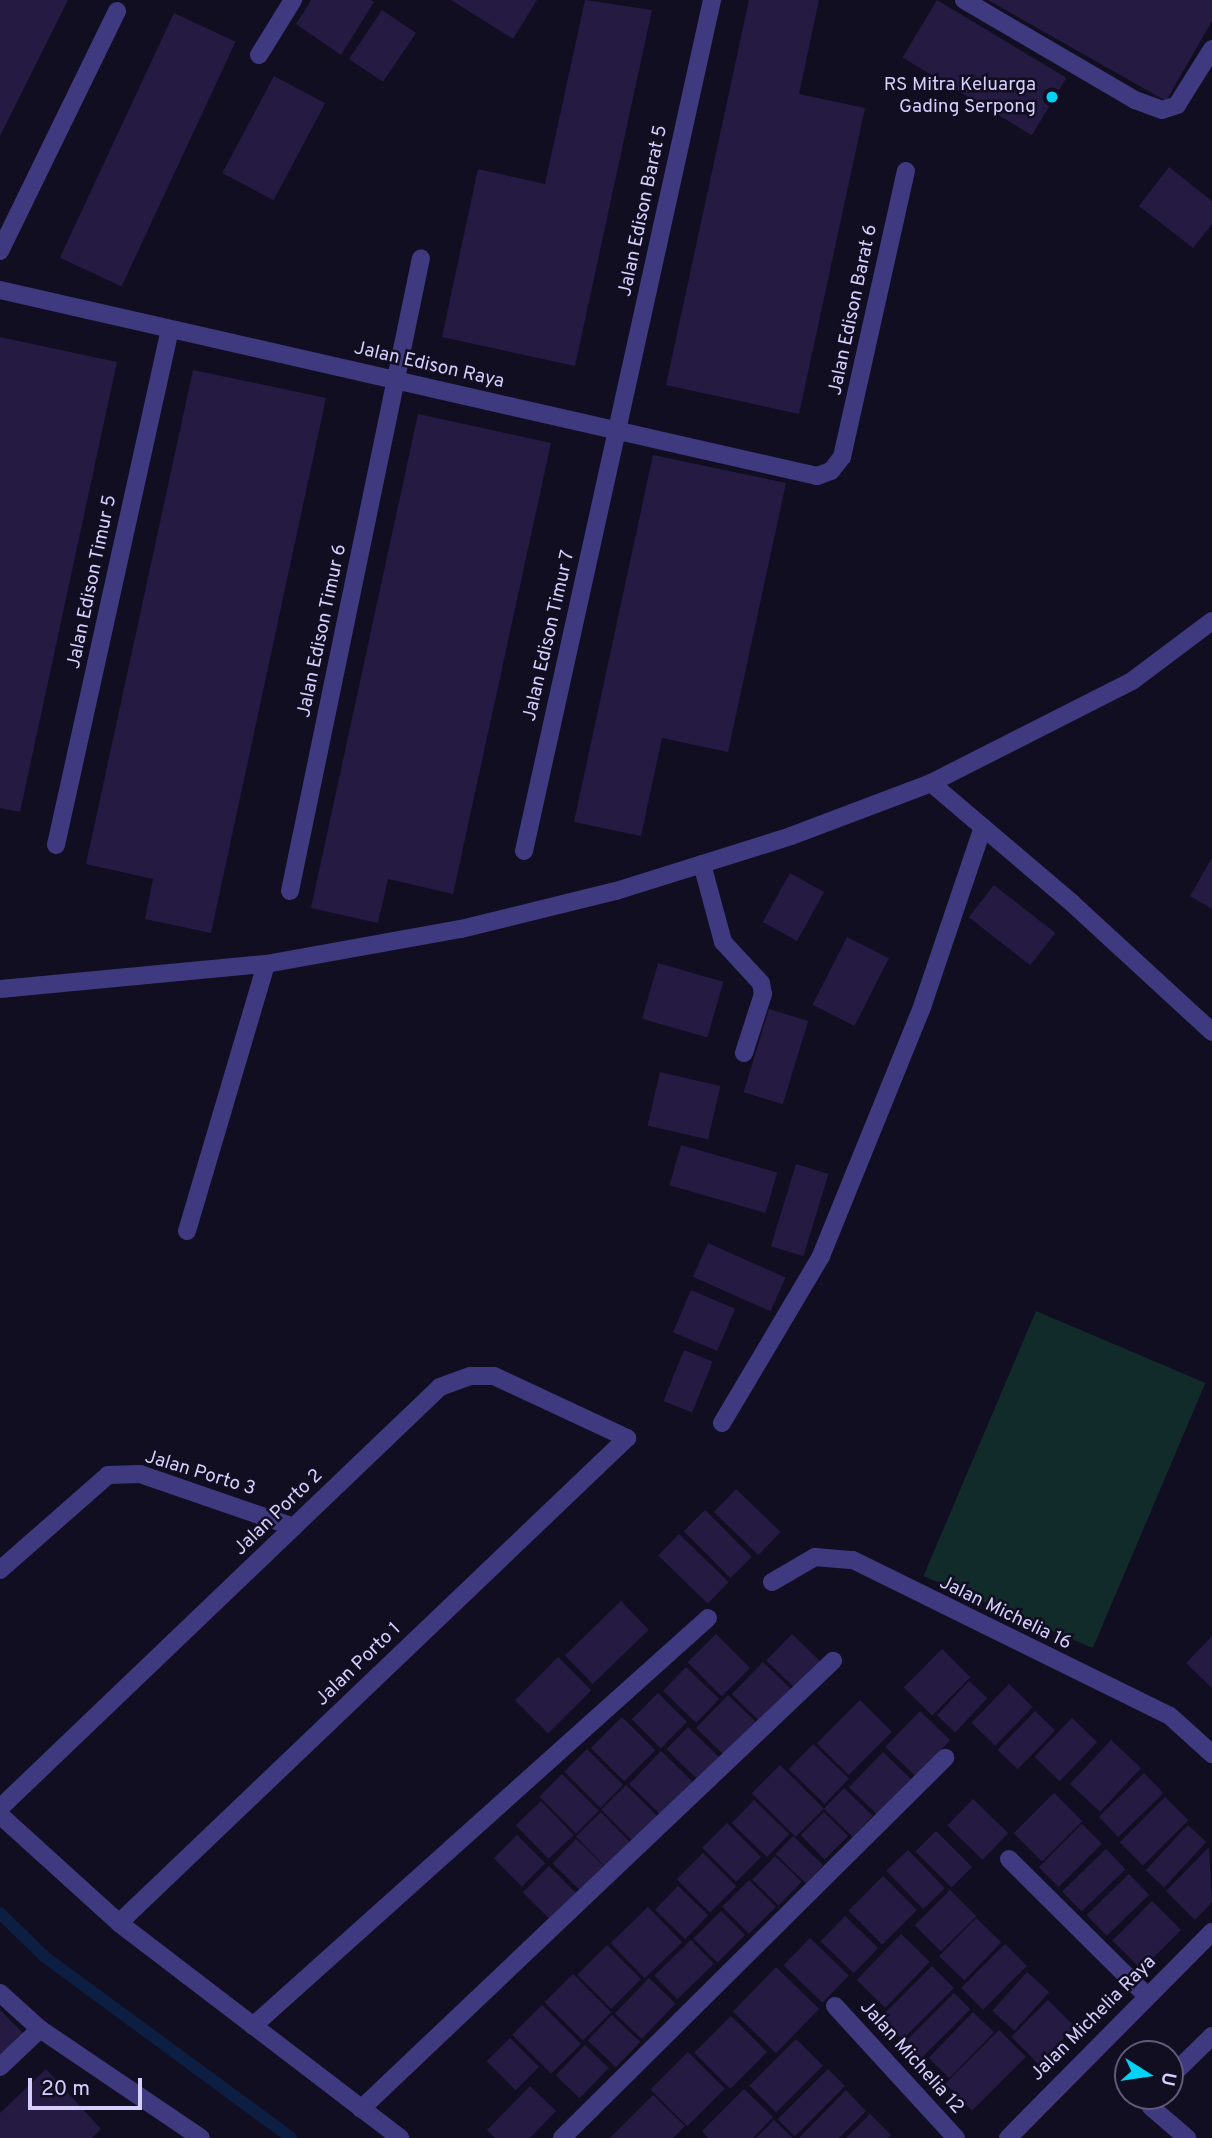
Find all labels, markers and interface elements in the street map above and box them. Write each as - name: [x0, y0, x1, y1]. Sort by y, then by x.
- place label: RS Mitra Keluarga Gading Serpong: [884, 75, 1036, 119]
- marker: RS Mitra Keluarga Gading Serpong: [1042, 87, 1062, 107]
- street label: Jalan Edison Barat 5: [615, 123, 673, 299]
- street label: Jalan Edison Barat 6: [825, 223, 883, 397]
- street label: Jalan Edison Raya: [352, 338, 506, 394]
- street label: Jalan Edison Timur 5: [63, 493, 123, 671]
- street label: Jalan Edison Timur 6: [293, 542, 353, 720]
- street label: Jalan Edison Timur 7: [519, 548, 581, 724]
- street label: Jalan Porto 3: [142, 1446, 258, 1502]
- street label: Jalan Porto 2: [230, 1465, 328, 1561]
- street label: Jalan Michelia 16: [935, 1572, 1075, 1656]
- street label: Jalan Porto 1: [311, 1619, 407, 1711]
- street label: Jalan Michelia Raya: [1027, 1952, 1161, 2086]
- street label: Jalan Michelia 12: [854, 1997, 968, 2119]
- north arrow: [1114, 2040, 1184, 2110]
- scale bar: [32, 2064, 145, 2108]
- text: U: [1154, 2070, 1181, 2088]
- text: 20 m: [41, 2076, 90, 2103]

